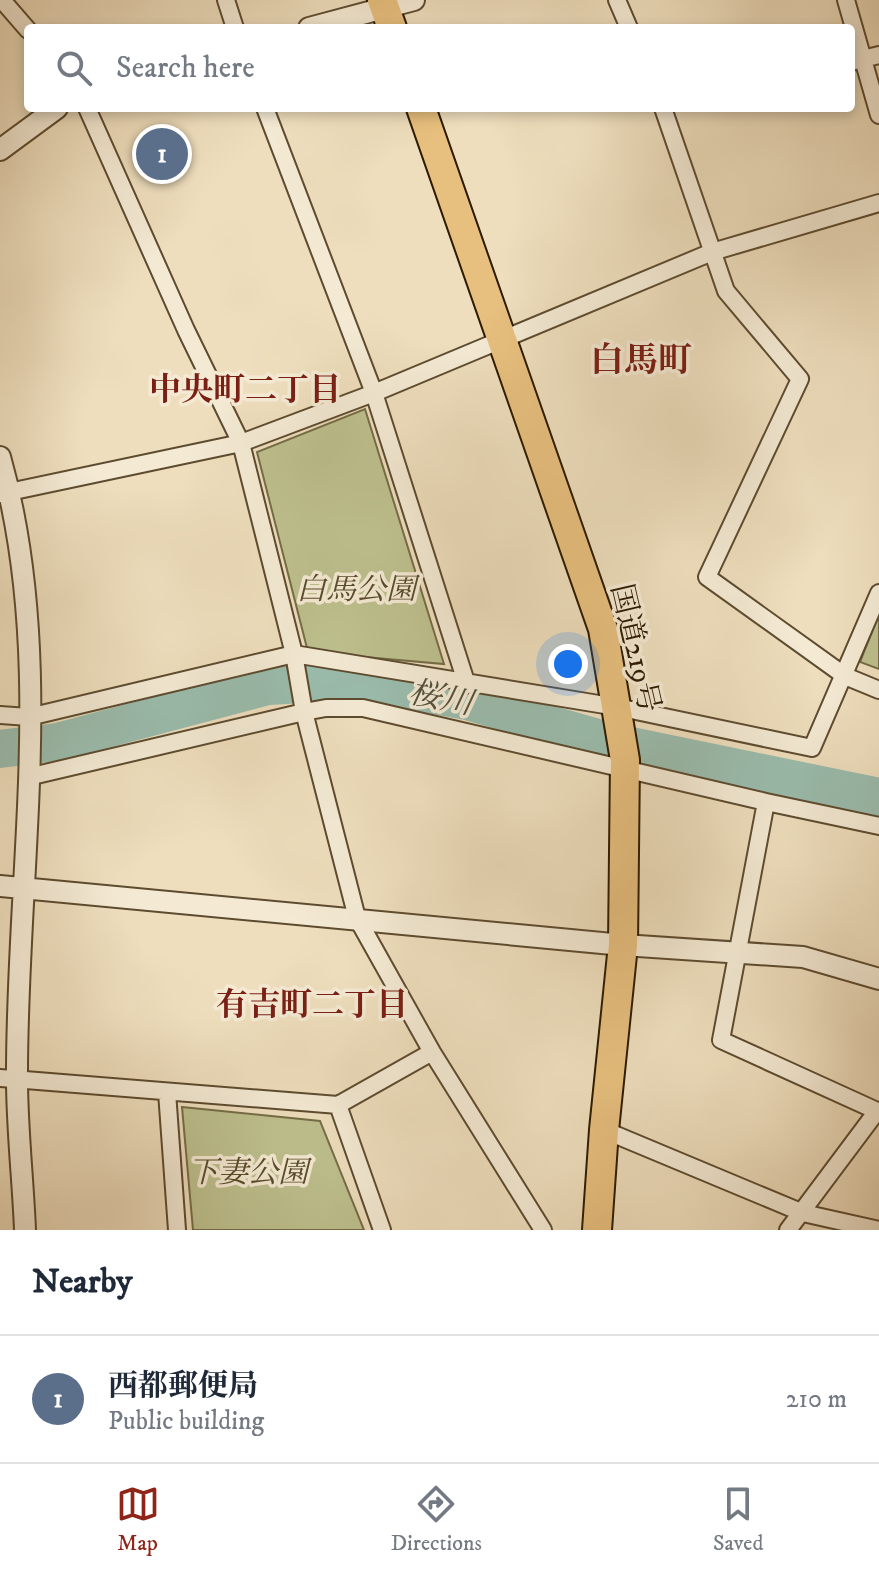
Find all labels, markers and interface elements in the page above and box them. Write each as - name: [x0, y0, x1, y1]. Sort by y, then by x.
- search box: [24, 24, 855, 112]
- icon: search: [52, 46, 96, 90]
- text: Search here: [116, 50, 255, 87]
- pin: 1: [136, 124, 188, 184]
- district label: 白馬町: [590, 340, 692, 382]
- district label: 中央町二丁目: [149, 371, 341, 411]
- park label: 白馬公園: [296, 572, 421, 609]
- street label: 国道219号: [602, 581, 667, 716]
- your location: [548, 644, 588, 684]
- water label: 桜川: [405, 673, 479, 725]
- district label: 有吉町二丁目: [216, 986, 408, 1026]
- park label: 下妻公園: [188, 1155, 313, 1192]
- text: Nearby: [32, 1261, 133, 1303]
- text: 西都郵便局: [108, 1368, 258, 1405]
- text: 1: [53, 1383, 63, 1416]
- text: 210 m: [786, 1383, 847, 1416]
- text: Public building: [108, 1405, 264, 1438]
- tab: Map: [116, 1482, 160, 1557]
- tab: Directions: [391, 1482, 482, 1557]
- tab: Saved: [713, 1482, 763, 1557]

